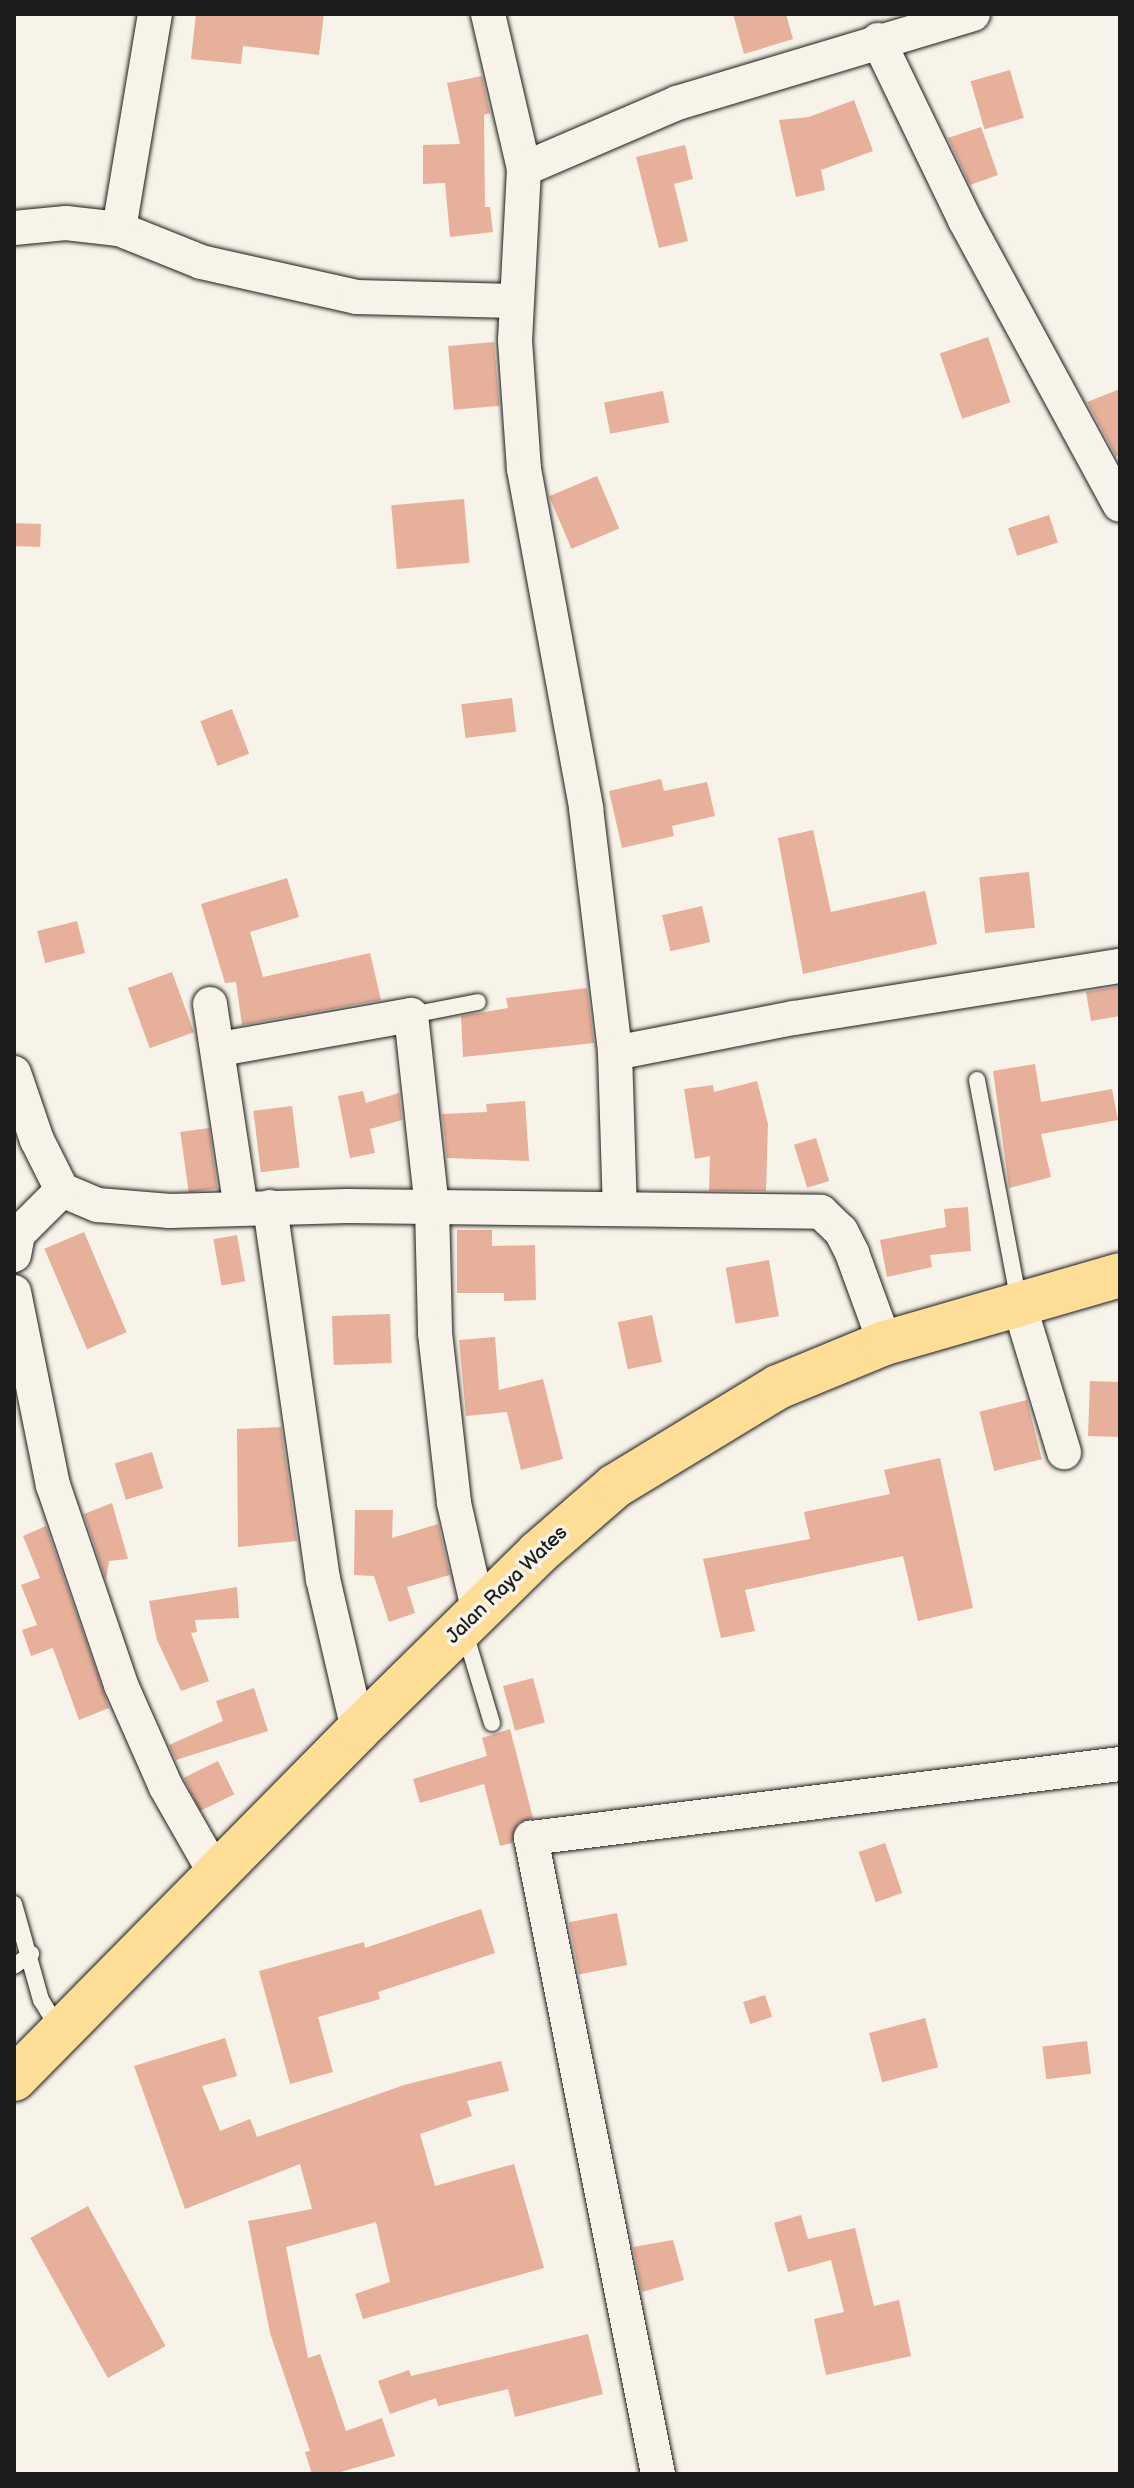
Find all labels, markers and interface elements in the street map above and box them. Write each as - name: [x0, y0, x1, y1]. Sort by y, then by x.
- street label: Jalan Raya Wates: [441, 1521, 573, 1649]

